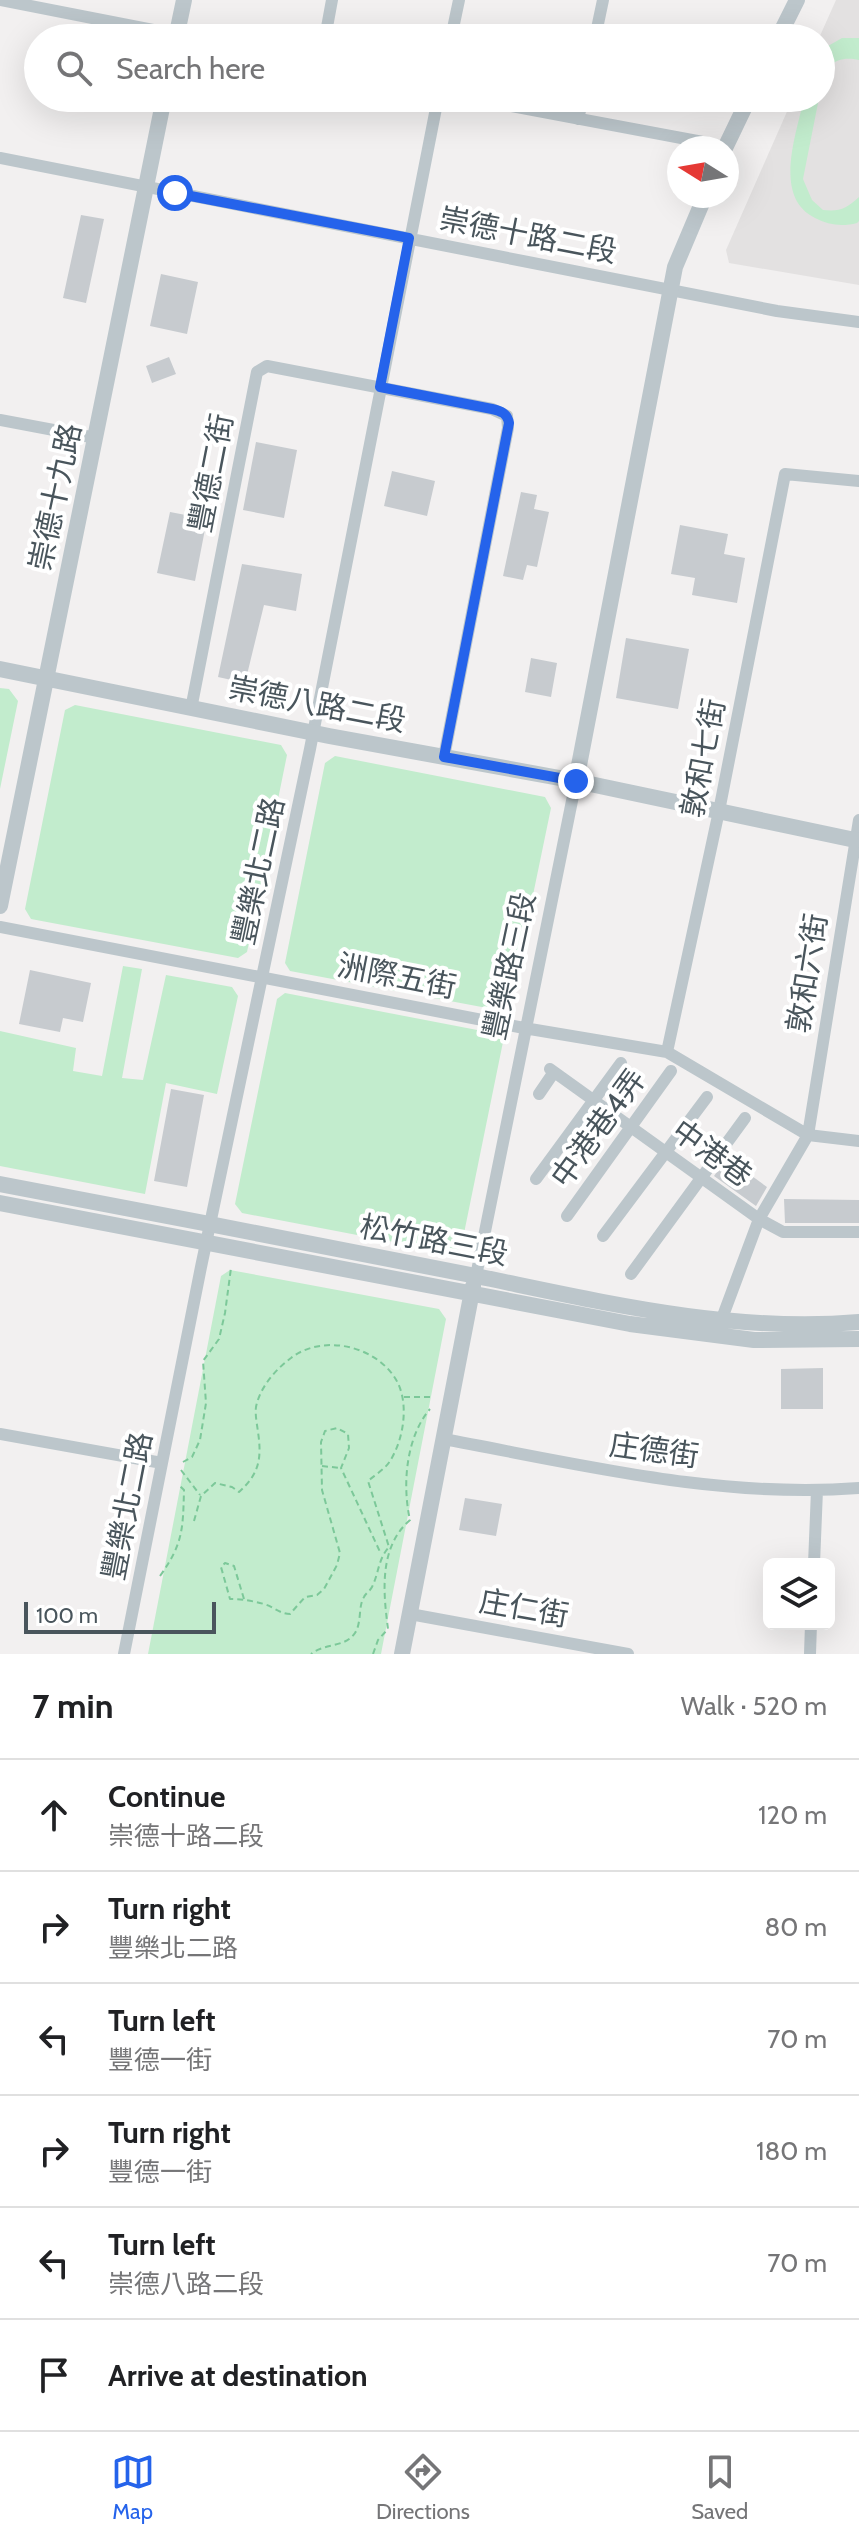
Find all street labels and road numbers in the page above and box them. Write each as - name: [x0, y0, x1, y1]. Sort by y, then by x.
- street label: 崇德十路二段: [436, 200, 620, 270]
- street label: 豐德二街: [181, 411, 241, 535]
- street label: 崇德十九路: [21, 420, 89, 574]
- street label: 崇德八路二段: [225, 669, 409, 739]
- street label: 敦和七街: [673, 696, 733, 820]
- street label: 豐樂北二路: [224, 794, 292, 948]
- street label: 豐樂路三段: [475, 889, 543, 1043]
- street label: 敦和六街: [779, 911, 835, 1035]
- street label: 洲際五街: [335, 946, 459, 1006]
- street label: 中港巷4弄: [543, 1062, 653, 1194]
- street label: 中港巷: [665, 1112, 759, 1194]
- street label: 松竹路三段: [357, 1208, 511, 1272]
- street label: 庄德街: [607, 1425, 701, 1475]
- street label: 豐樂北二路: [95, 1429, 159, 1583]
- street label: 庄仁街: [476, 1582, 572, 1634]

